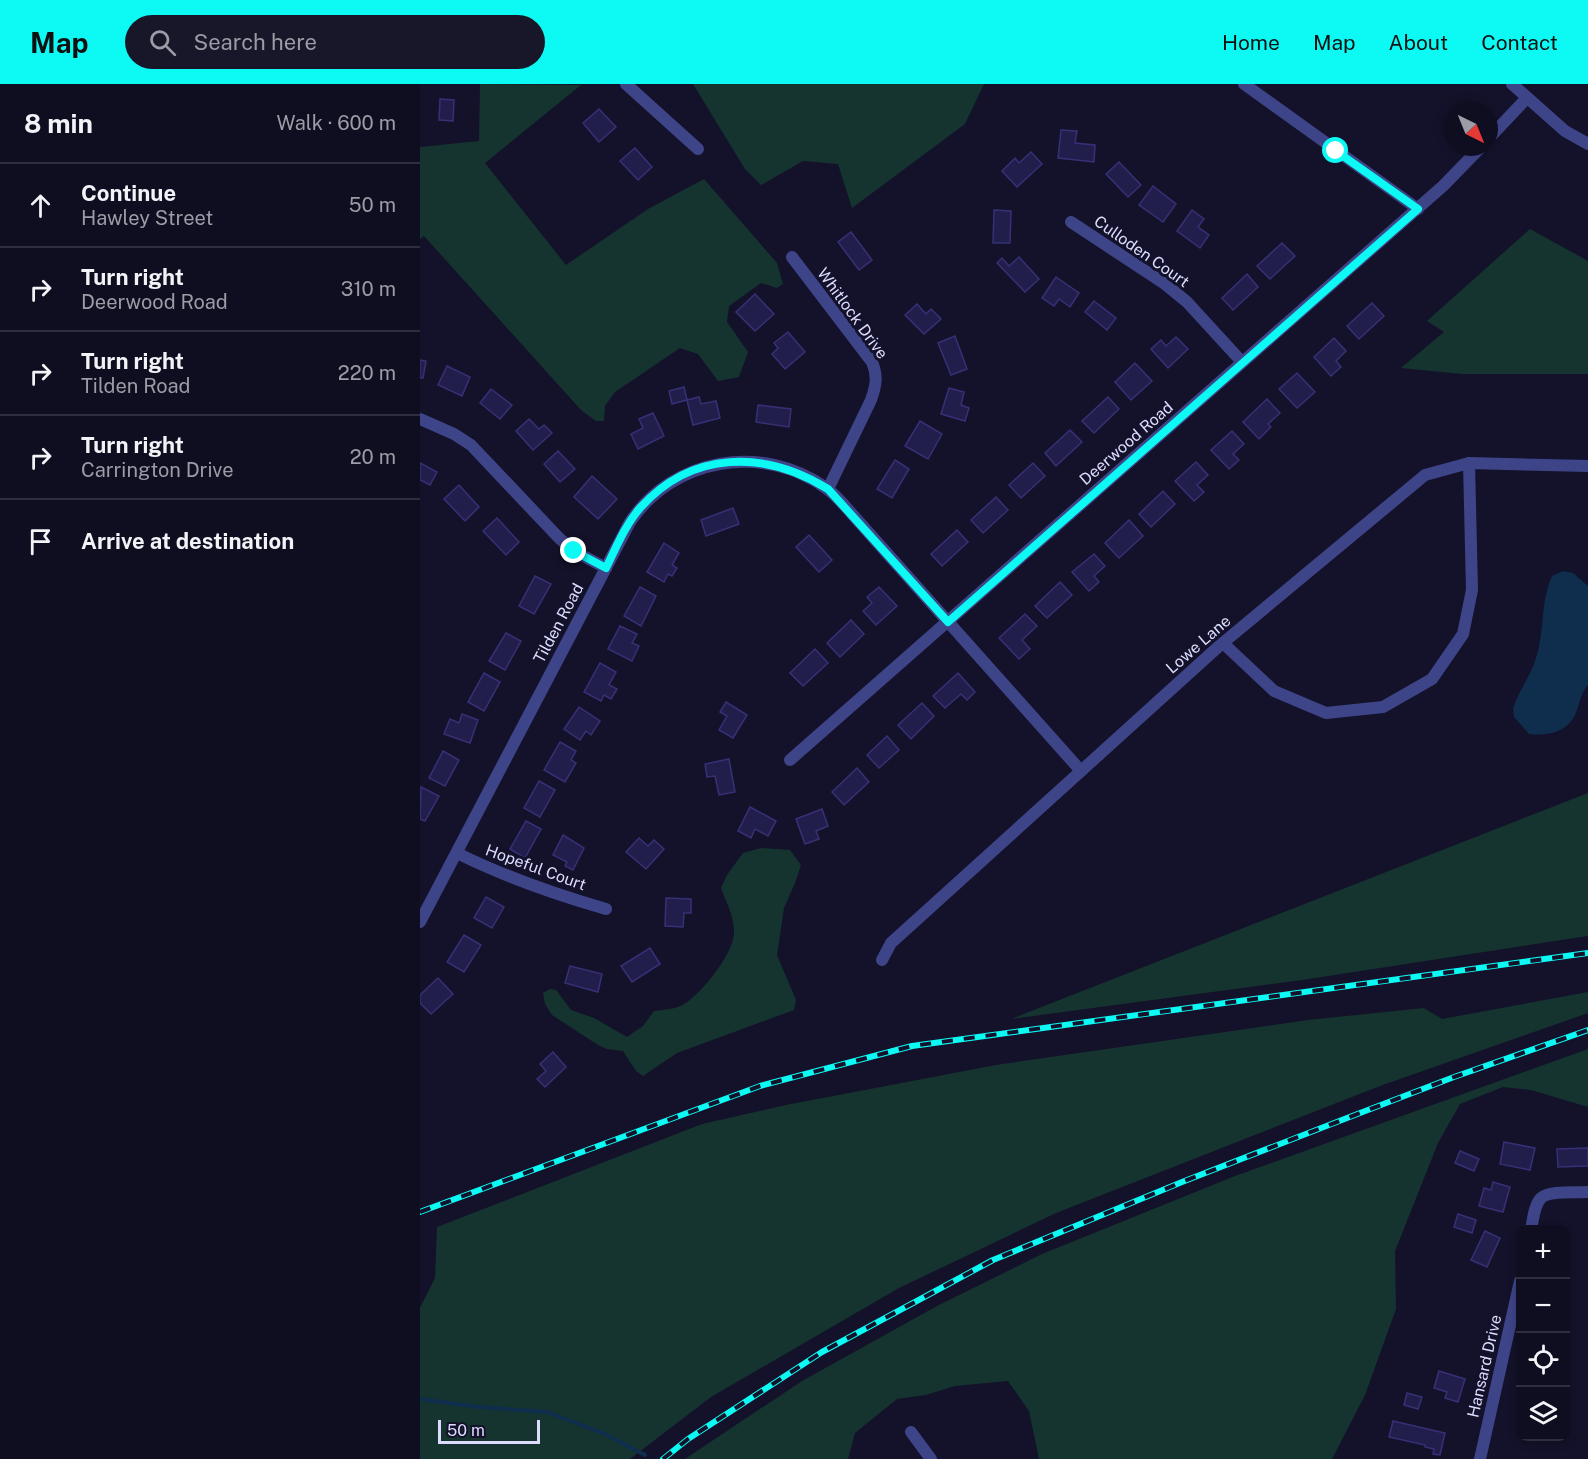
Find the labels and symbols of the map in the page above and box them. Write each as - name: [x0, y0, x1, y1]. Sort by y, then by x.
- north arrow: [1444, 102, 1498, 156]
- route start: [1322, 137, 1348, 163]
- street label: Culloden Court: [1090, 212, 1193, 291]
- street label: Whitlock Drive: [813, 264, 892, 363]
- street label: Deerwood Road: [1076, 398, 1177, 489]
- route end: [560, 537, 586, 563]
- street label: Tilden Road: [529, 580, 587, 666]
- street label: Lowe Lane: [1162, 611, 1234, 678]
- street label: Hopeful Court: [483, 840, 589, 894]
- street label: Hansard Drive: [1463, 1313, 1506, 1419]
- scale bar: [438, 1417, 540, 1444]

